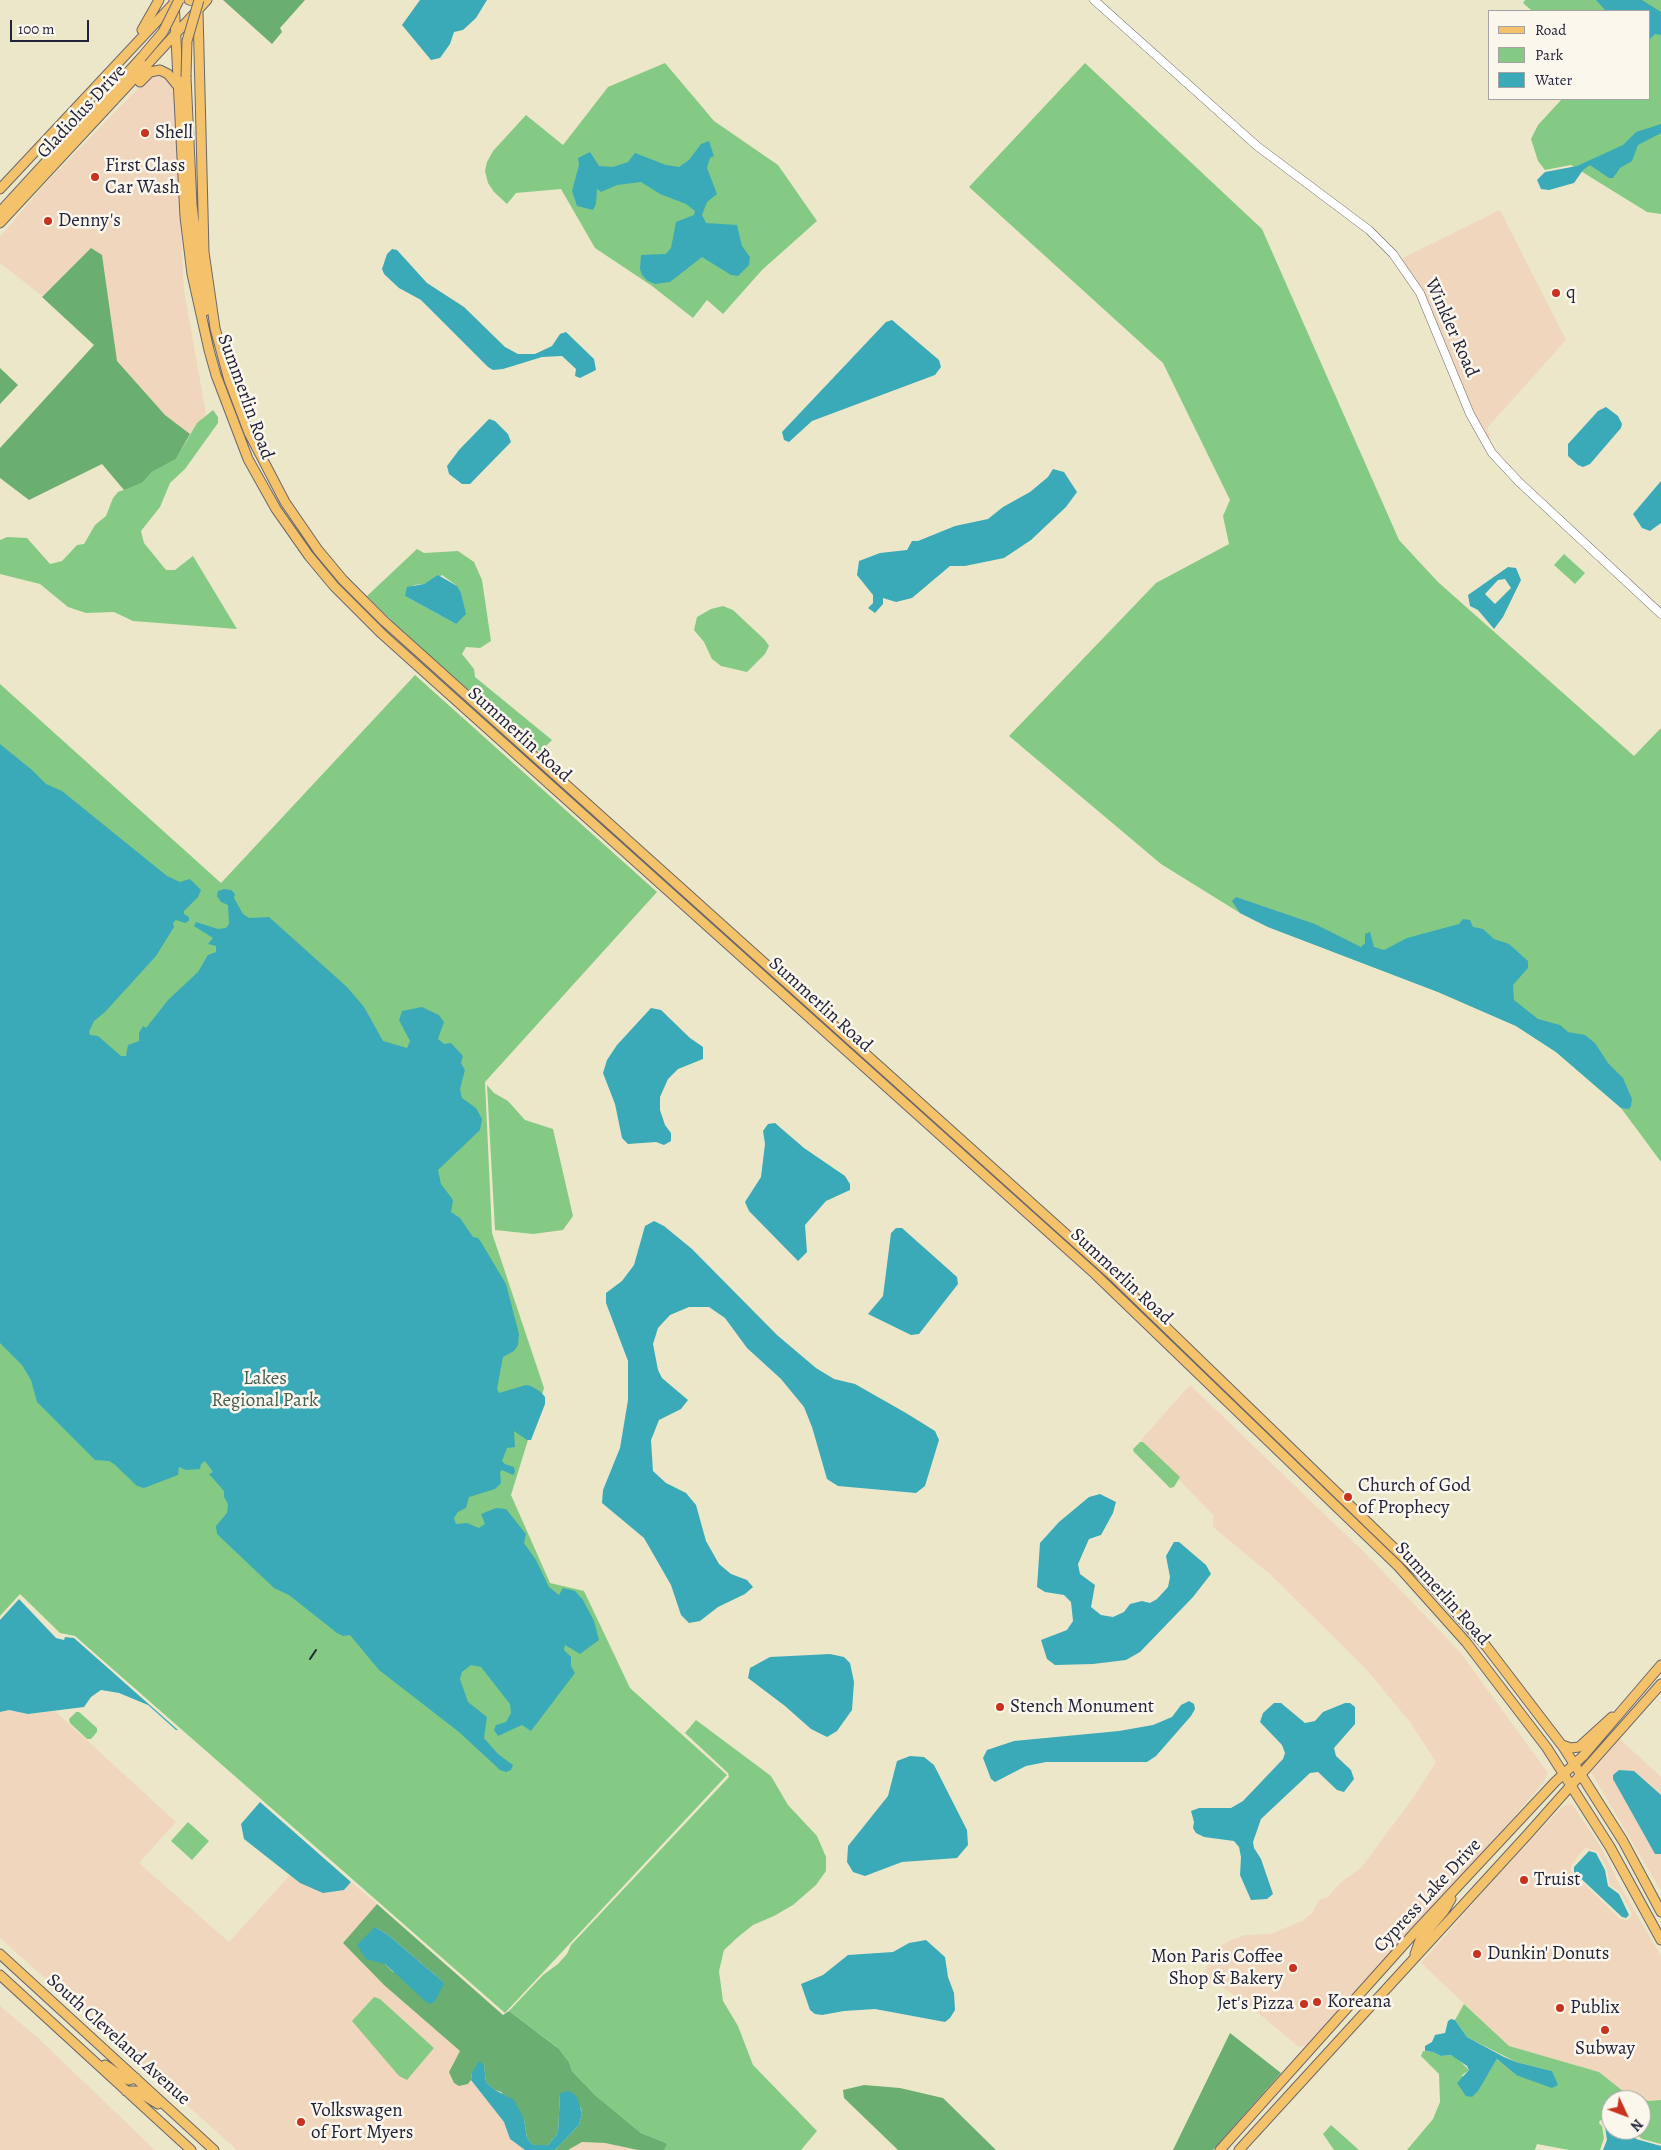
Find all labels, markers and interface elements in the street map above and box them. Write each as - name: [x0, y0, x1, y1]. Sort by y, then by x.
- scale bar: [12, 10, 91, 42]
- legend: [1488, 10, 1651, 100]
- text: 100 m: [18, 19, 55, 39]
- text: Road: [1535, 20, 1566, 40]
- text: Park: [1535, 45, 1563, 65]
- street label: Gladiolus Drive: [33, 60, 131, 164]
- text: Water: [1535, 70, 1572, 90]
- place label: Shell: [155, 122, 193, 144]
- marker: Shell: [139, 127, 151, 139]
- place label: First Class Car Wash: [105, 155, 185, 199]
- marker: First Class Car Wash: [89, 171, 101, 183]
- place label: Denny's: [58, 210, 121, 232]
- marker: Denny's: [42, 215, 54, 227]
- street label: Winkler Road: [1419, 275, 1483, 381]
- place label: q: [1566, 282, 1576, 304]
- marker: q: [1550, 287, 1562, 299]
- street label: Summerlin Road: [212, 331, 278, 463]
- street label: Summerlin Road: [463, 683, 575, 787]
- street label: Summerlin Road: [764, 953, 876, 1057]
- street label: Summerlin Road: [1065, 1224, 1177, 1330]
- park label: Lakes Regional Park: [211, 1368, 319, 1412]
- place label: Church of God of Prophecy: [1358, 1475, 1471, 1519]
- marker: Church of God of Prophecy: [1342, 1491, 1354, 1503]
- street label: Summerlin Road: [1390, 1538, 1494, 1650]
- place label: Stench Monument: [1010, 1696, 1154, 1718]
- marker: Stench Monument: [994, 1701, 1006, 1713]
- street label: Cypress Lake Drive: [1369, 1834, 1487, 1958]
- place label: Truist: [1534, 1869, 1581, 1891]
- marker: Truist: [1518, 1874, 1530, 1886]
- place label: Dunkin' Donuts: [1487, 1943, 1609, 1965]
- place label: Mon Paris Coffee Shop & Bakery: [1151, 1946, 1283, 1990]
- marker: Dunkin' Donuts: [1471, 1948, 1483, 1960]
- marker: Mon Paris Coffee Shop & Bakery: [1287, 1962, 1299, 1974]
- street label: South Cleveland Avenue: [41, 1969, 195, 2111]
- place label: Koreana: [1327, 1991, 1392, 2013]
- place label: Jet's Pizza: [1217, 1993, 1294, 2015]
- marker: Koreana: [1311, 1996, 1323, 2008]
- place label: Publix: [1570, 1997, 1619, 2019]
- marker: Jet's Pizza: [1298, 1998, 1310, 2010]
- marker: Publix: [1554, 2002, 1566, 2014]
- marker: Subway: [1599, 2024, 1611, 2036]
- place label: Subway: [1575, 2038, 1635, 2060]
- north arrow: [1601, 2090, 1651, 2140]
- place label: Volkswagen of Fort Myers: [311, 2100, 413, 2144]
- text: N: [1626, 2115, 1647, 2135]
- marker: Volkswagen of Fort Myers: [295, 2116, 307, 2128]

